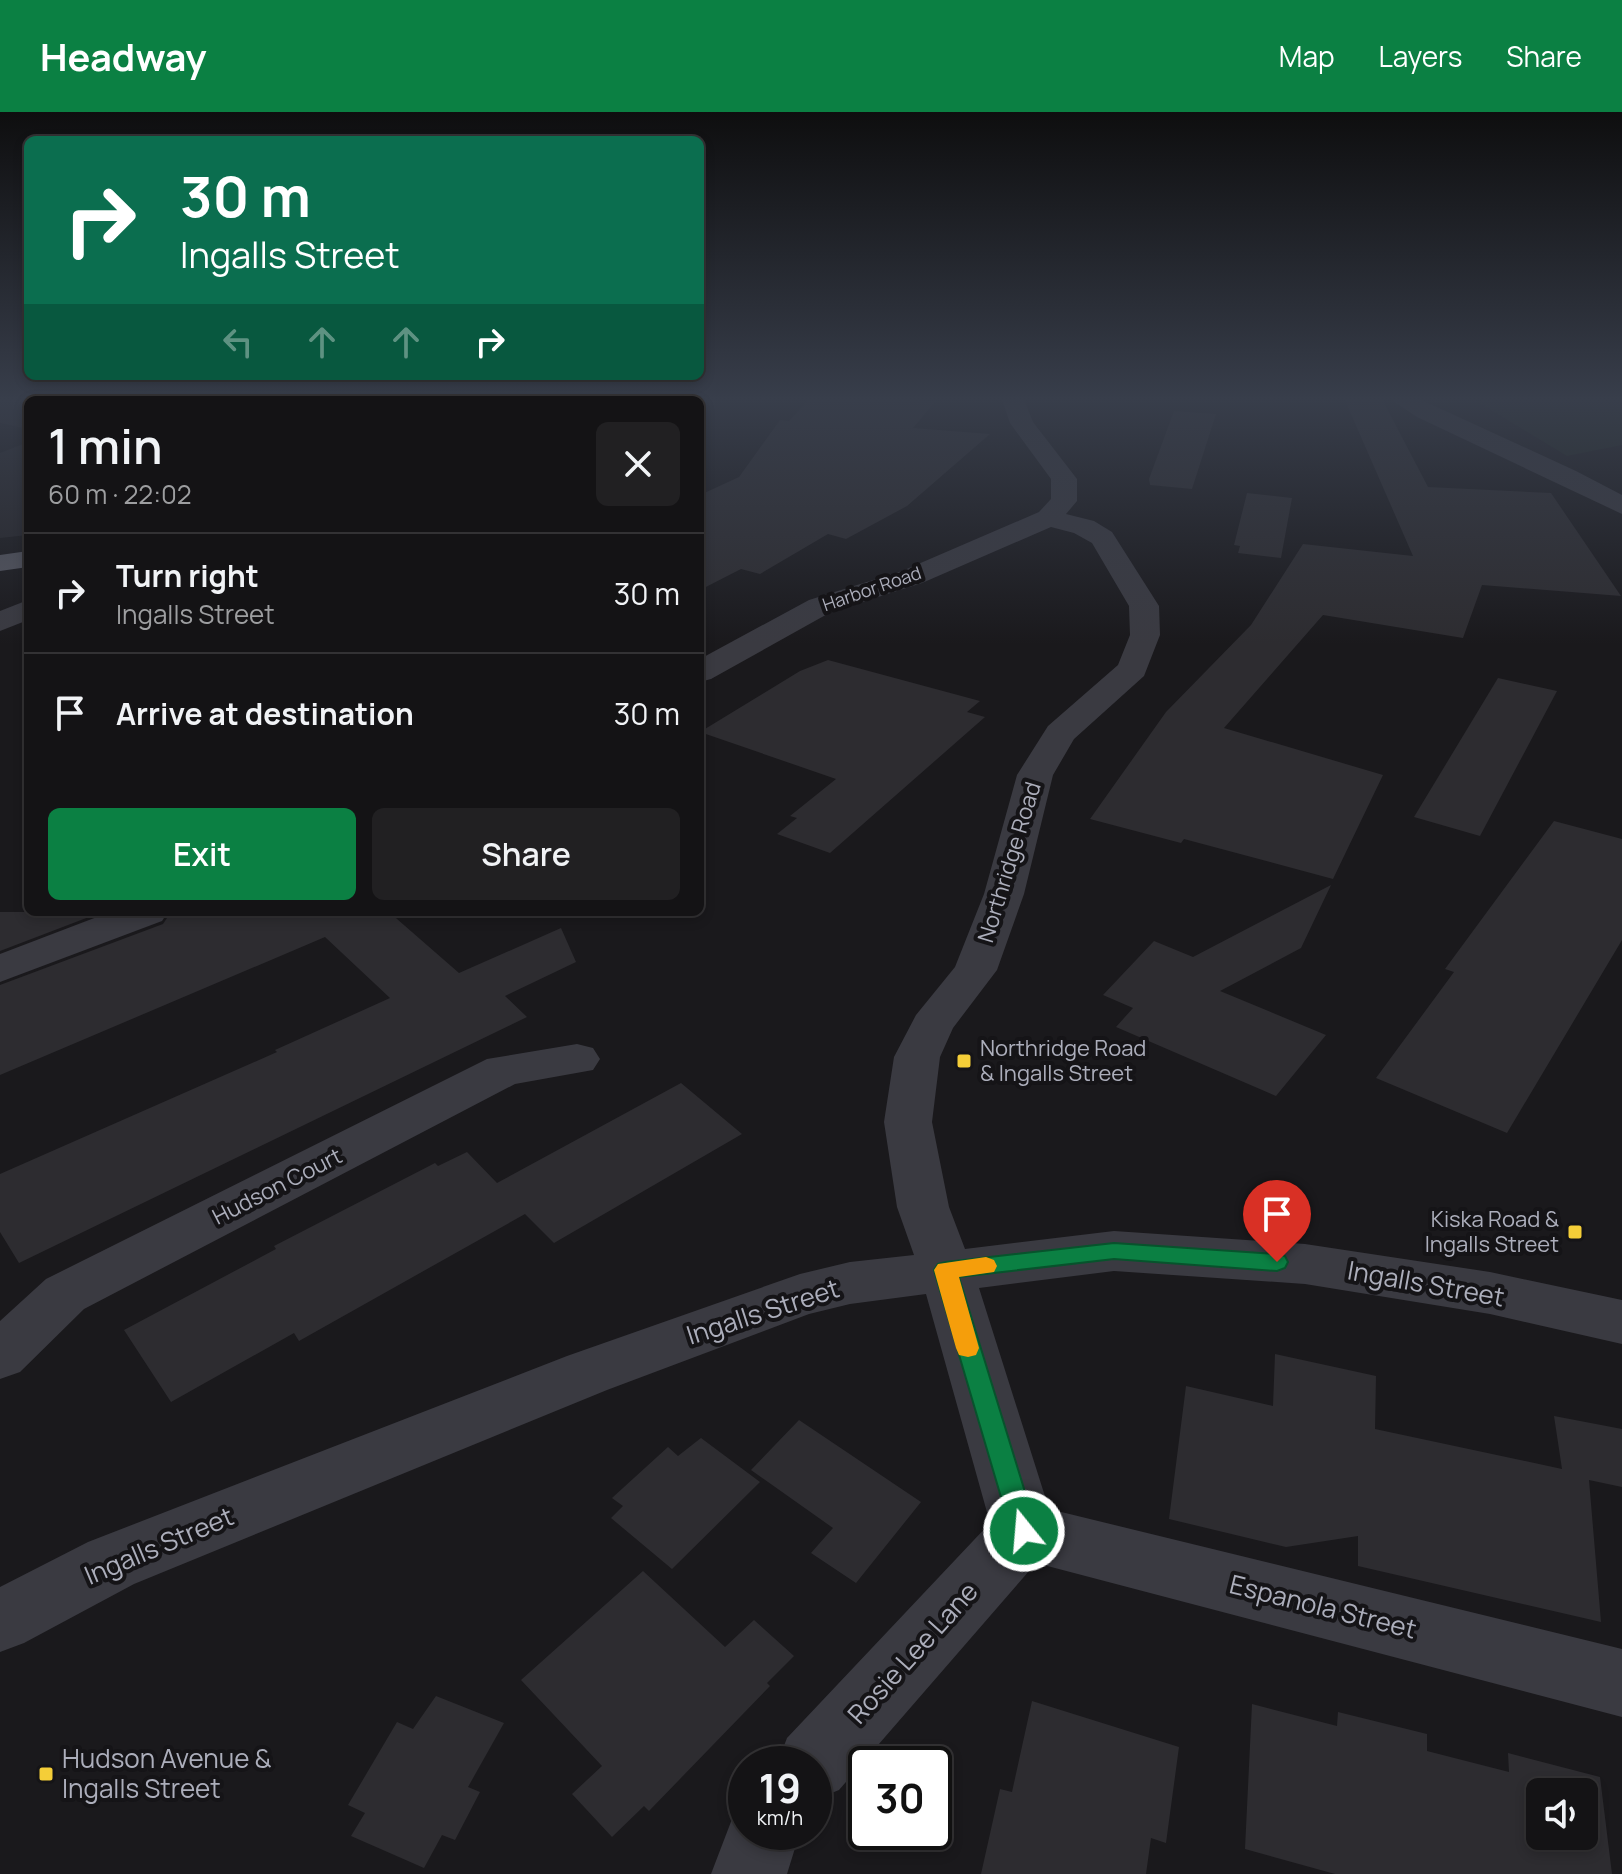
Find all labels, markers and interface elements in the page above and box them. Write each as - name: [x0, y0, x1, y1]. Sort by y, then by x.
- text: Headway: [40, 30, 207, 82]
- text: Map: [1279, 37, 1335, 75]
- text: Layers: [1379, 37, 1462, 75]
- text: Share: [1506, 37, 1582, 75]
- text: 30 m: [180, 157, 311, 234]
- icon: right: [48, 168, 152, 272]
- text: Ingalls Street: [180, 230, 400, 279]
- icon: left: [216, 320, 260, 364]
- icon: ahead: [300, 320, 344, 364]
- icon: ahead: [384, 320, 428, 364]
- icon: right: [468, 320, 512, 364]
- text: 1 min: [48, 413, 162, 478]
- button: close: [596, 422, 680, 506]
- text: 60 m · 22:02: [48, 476, 192, 512]
- text: Turn right: [116, 555, 259, 596]
- street label: Harbor Road: [819, 560, 924, 616]
- icon: right: [48, 571, 92, 615]
- text: 30 m: [614, 573, 680, 614]
- text: Ingalls Street: [116, 596, 275, 632]
- icon: arrive: [48, 691, 92, 735]
- text: Arrive at destination: [116, 693, 414, 734]
- text: 30 m: [614, 693, 680, 734]
- street label: Northridge Road: [970, 778, 1048, 946]
- button: Exit: [48, 808, 356, 900]
- button: Share: [372, 808, 680, 900]
- place label: Northridge Road & Ingalls Street: [980, 1033, 1146, 1088]
- marker: Northridge Road & Ingalls Street: [955, 1052, 973, 1070]
- street label: Hudson Court: [207, 1140, 347, 1232]
- pin: [1243, 1180, 1311, 1262]
- icon: arrive: [1255, 1192, 1299, 1236]
- place label: Kiska Road & Ingalls Street: [1425, 1204, 1560, 1259]
- marker: Kiska Road & Ingalls Street: [1566, 1223, 1584, 1241]
- street label: Ingalls Street: [1345, 1252, 1507, 1315]
- street label: Ingalls Street: [682, 1269, 844, 1353]
- position arrow: [982, 1489, 1066, 1573]
- street label: Ingalls Street: [79, 1498, 239, 1593]
- street label: Espanola Street: [1226, 1565, 1420, 1647]
- street label: Rosie Lee Lane: [839, 1574, 985, 1731]
- place label: Hudson Avenue & Ingalls Street: [62, 1740, 272, 1806]
- speed limit sign: 30: [848, 1746, 952, 1850]
- text: 19: [759, 1760, 801, 1815]
- marker: Hudson Avenue & Ingalls Street: [37, 1765, 55, 1783]
- map controls: [1526, 1778, 1598, 1850]
- button: sound: [1526, 1778, 1598, 1850]
- text: km/h: [757, 1804, 803, 1831]

